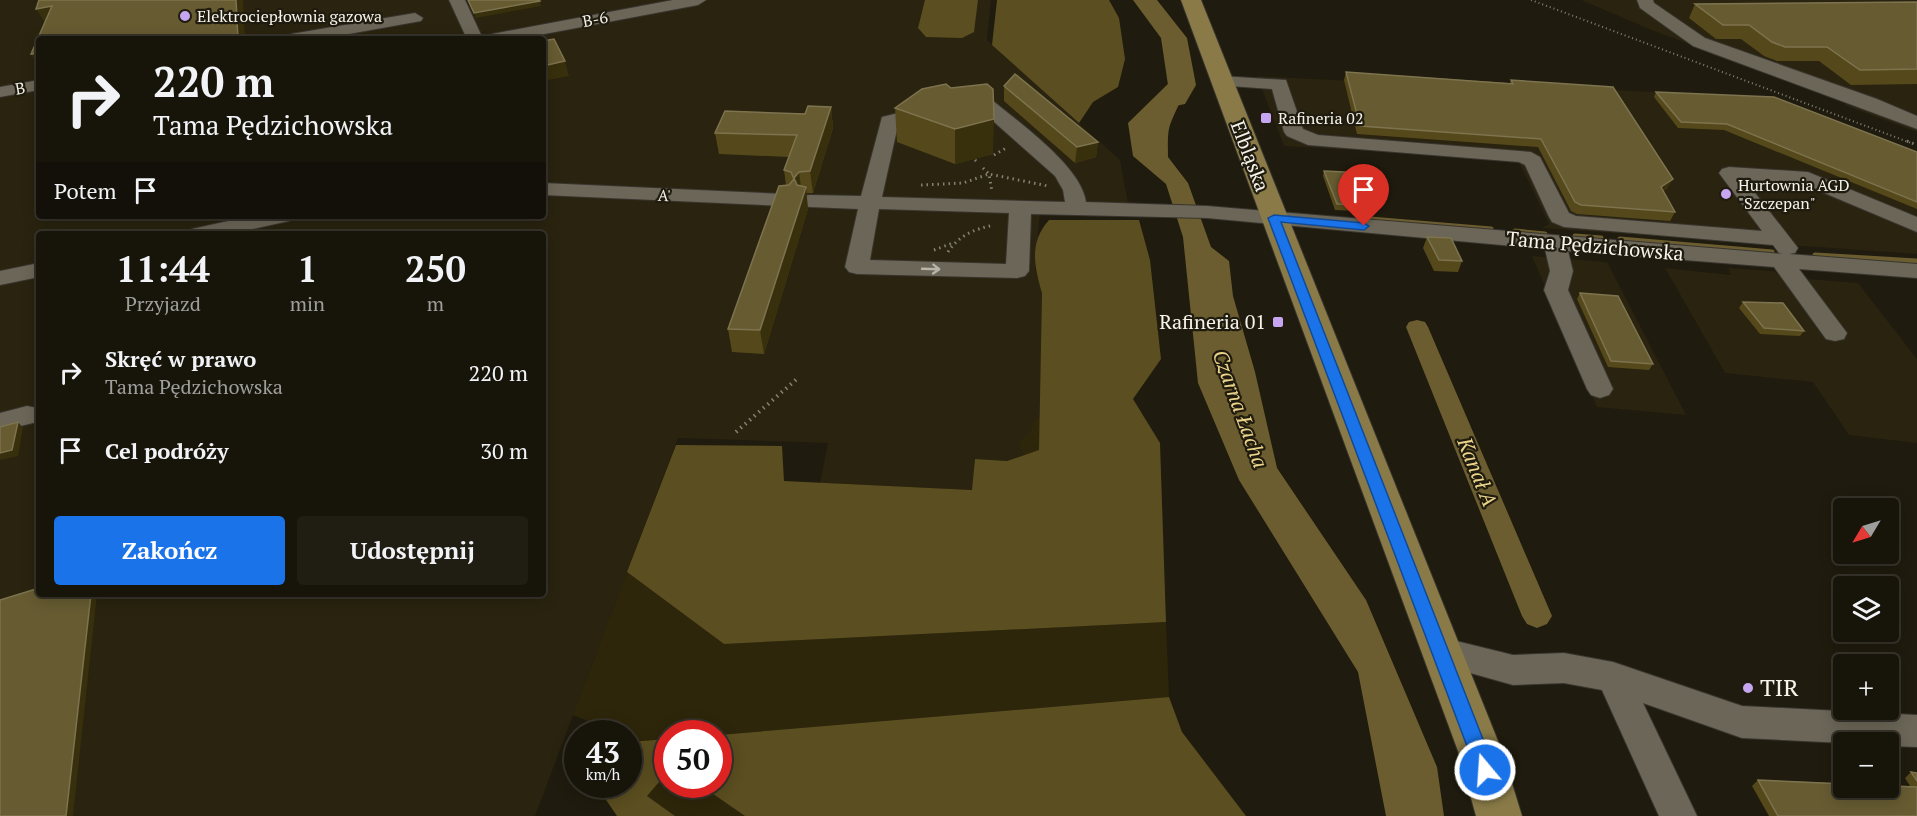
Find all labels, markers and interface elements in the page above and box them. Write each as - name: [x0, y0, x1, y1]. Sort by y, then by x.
- place label: Elektrociepłownia gazowa: [197, 5, 382, 27]
- street label: B-6: [581, 6, 610, 32]
- marker: Elektrociepłownia gazowa: [178, 9, 192, 23]
- text: 220 m: [153, 53, 274, 109]
- icon: right: [54, 60, 132, 138]
- street label: B: [13, 76, 27, 100]
- text: Tama Pędzichowska: [153, 107, 393, 143]
- place label: Rafineria 02: [1278, 107, 1363, 129]
- marker: Rafineria 02: [1259, 111, 1273, 125]
- street label: Elbląska: [1225, 117, 1276, 195]
- pin: [1338, 164, 1389, 226]
- icon: arrive: [1347, 173, 1380, 206]
- icon: arrive: [129, 174, 162, 207]
- place label: Hurtownia AGD "Szczepan": [1738, 174, 1850, 214]
- text: Potem: [54, 176, 117, 205]
- street label: A': [657, 184, 671, 206]
- marker: Hurtownia AGD "Szczepan": [1719, 187, 1733, 201]
- street label: Tama Pędzichowska: [1505, 224, 1685, 267]
- text: 11:44: [116, 245, 210, 292]
- text: 1: [297, 245, 318, 292]
- text: 250: [405, 245, 466, 292]
- one-way arrow: [920, 264, 940, 275]
- text: Przyjazd: [125, 290, 201, 317]
- text: min: [290, 290, 325, 317]
- text: m: [427, 290, 444, 317]
- place label: Rafineria 01: [1159, 308, 1266, 335]
- marker: Rafineria 01: [1271, 315, 1285, 329]
- text: Skręć w prawo: [105, 344, 256, 373]
- water label: Czarna Łacha: [1207, 346, 1275, 472]
- icon: right: [54, 356, 87, 389]
- text: 220 m: [468, 358, 528, 387]
- text: Tama Pędzichowska: [105, 373, 283, 400]
- water label: Kanał A: [1451, 432, 1504, 510]
- icon: arrive: [54, 434, 87, 467]
- text: Cel podróży: [105, 436, 229, 465]
- text: 30 m: [480, 436, 528, 465]
- north arrow: [1833, 498, 1899, 564]
- map controls: [1833, 498, 1899, 798]
- button: Zakończ: [54, 516, 285, 585]
- button: Udostępnij: [297, 516, 528, 585]
- button: layers: [1833, 576, 1899, 642]
- button: +: [1833, 654, 1899, 720]
- place label: TIR: [1760, 671, 1799, 703]
- marker: TIR: [1741, 681, 1755, 695]
- speed limit sign: 50: [654, 720, 732, 798]
- text: 43: [586, 732, 620, 772]
- button: −: [1833, 732, 1899, 798]
- position arrow: [1453, 738, 1517, 802]
- text: km/h: [586, 764, 620, 784]

